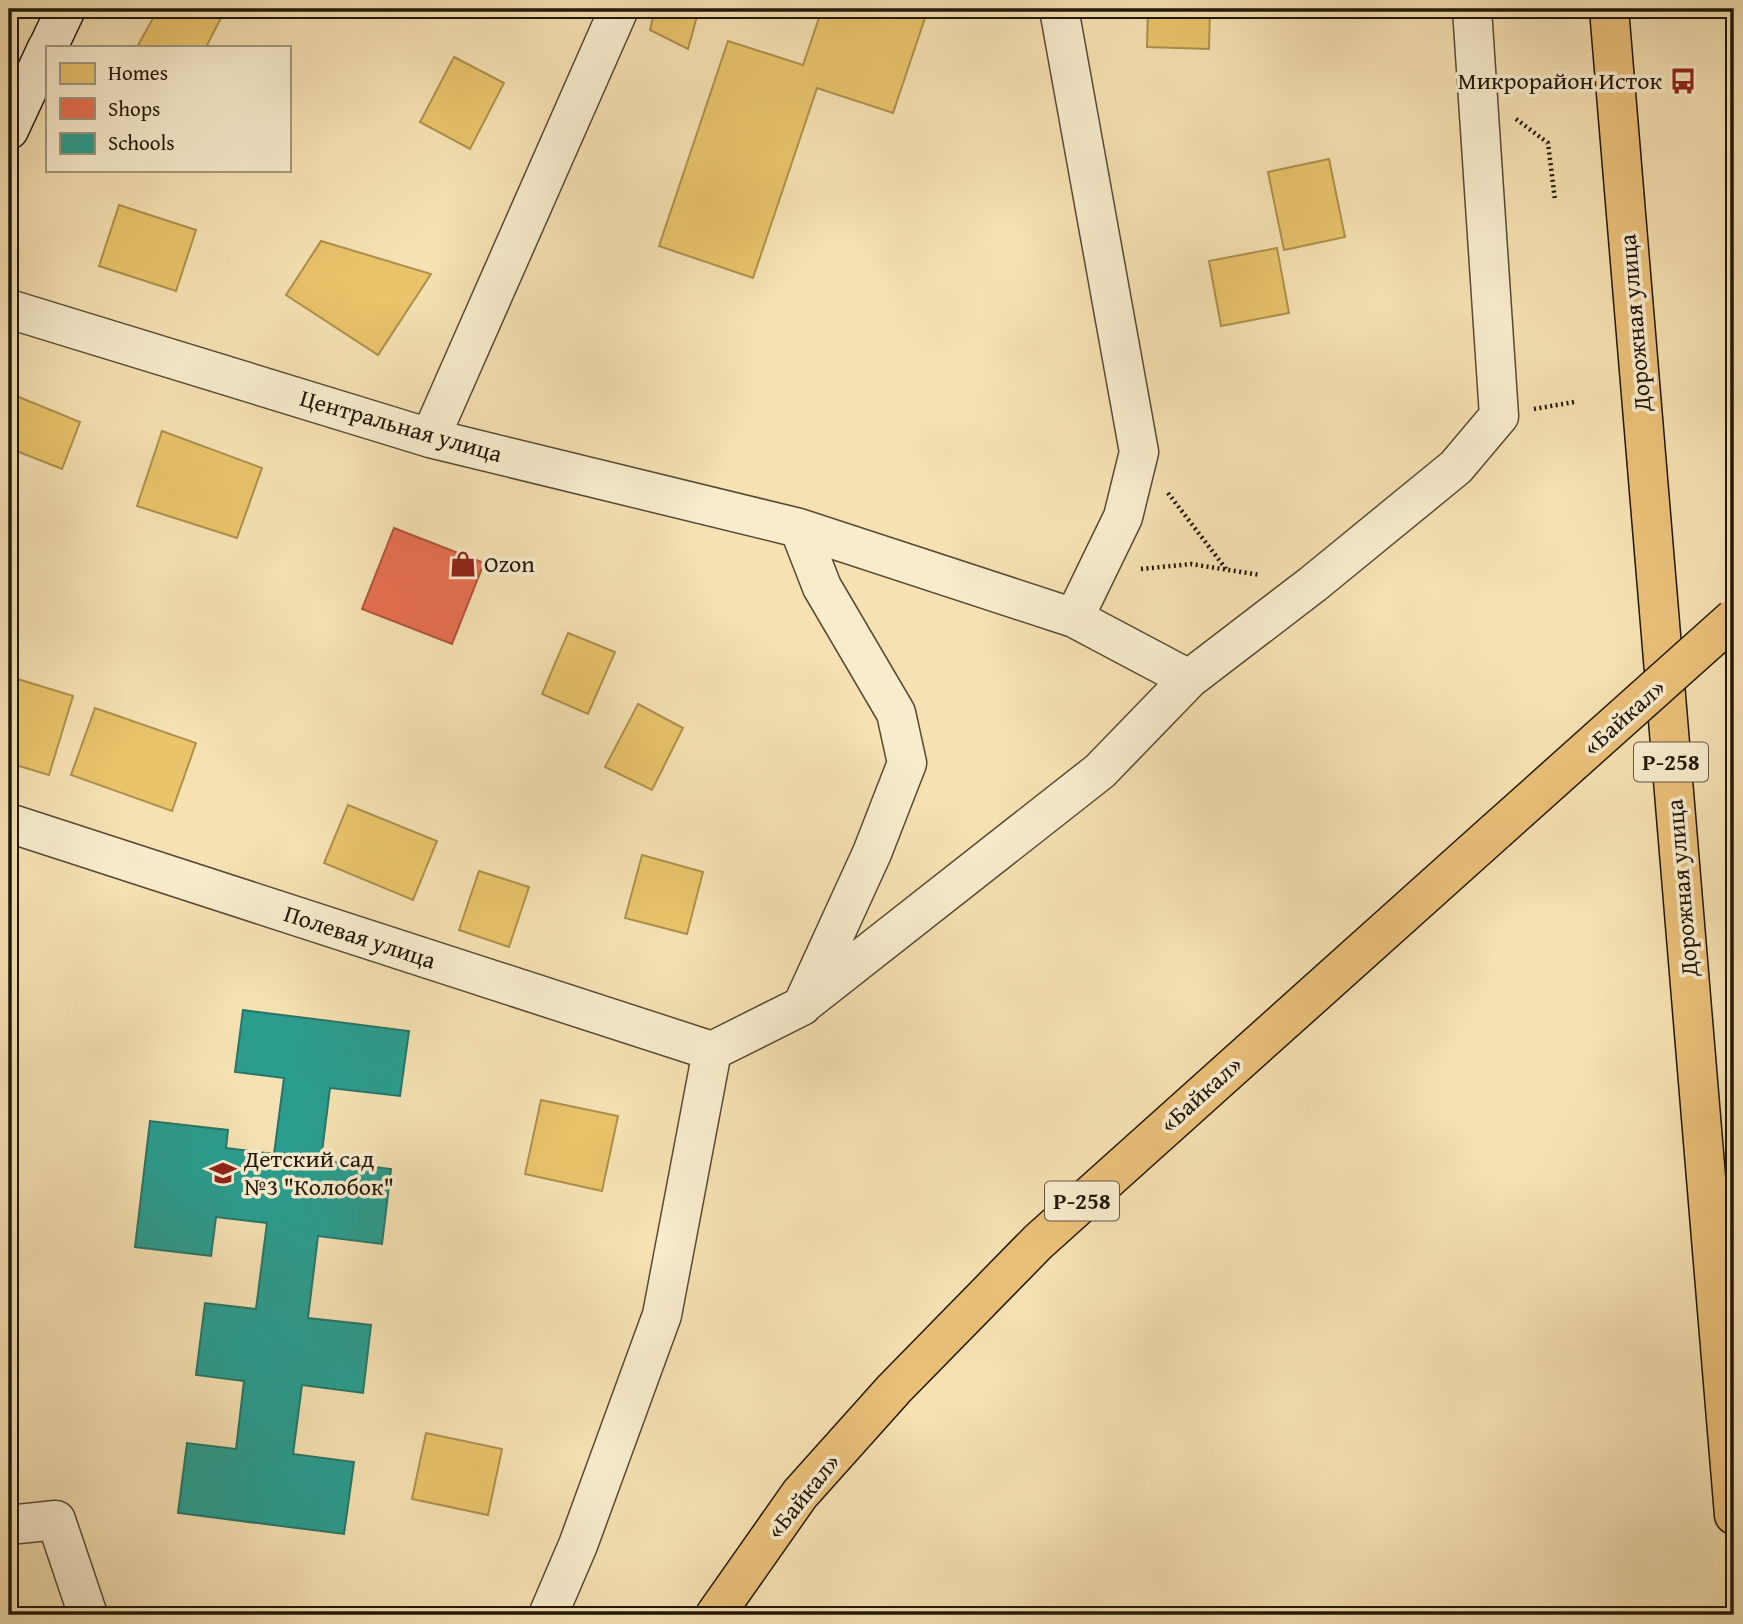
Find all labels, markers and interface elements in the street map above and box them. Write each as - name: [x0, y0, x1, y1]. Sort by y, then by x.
- legend: [46, 46, 290, 172]
- text: Homes: [108, 57, 168, 88]
- place label: Микрорайон Исток: [1458, 63, 1662, 98]
- bus stop icon: Микрорайон Исток: [1668, 66, 1698, 96]
- text: Shops: [108, 93, 160, 124]
- text: Schools: [108, 127, 175, 158]
- street label: Дорожная улица: [1609, 232, 1660, 414]
- street label: Центральная улица: [296, 380, 507, 471]
- place label: Ozon: [484, 546, 535, 581]
- shop icon: Ozon: [448, 549, 478, 579]
- street label: «Байкал»: [1575, 670, 1673, 763]
- road number: Р-258: [1634, 742, 1708, 782]
- street label: Дорожная улица: [1656, 797, 1707, 979]
- street label: Полевая улица: [280, 896, 441, 978]
- street label: «Байкал»: [1152, 1047, 1250, 1140]
- place label: Детский сад №3 "Колобок": [243, 1141, 394, 1204]
- school or university icon: Детский сад №3 "Колобок": [208, 1158, 238, 1188]
- road number: Р-258: [1045, 1182, 1119, 1220]
- street label: «Байкал»: [757, 1446, 848, 1546]

